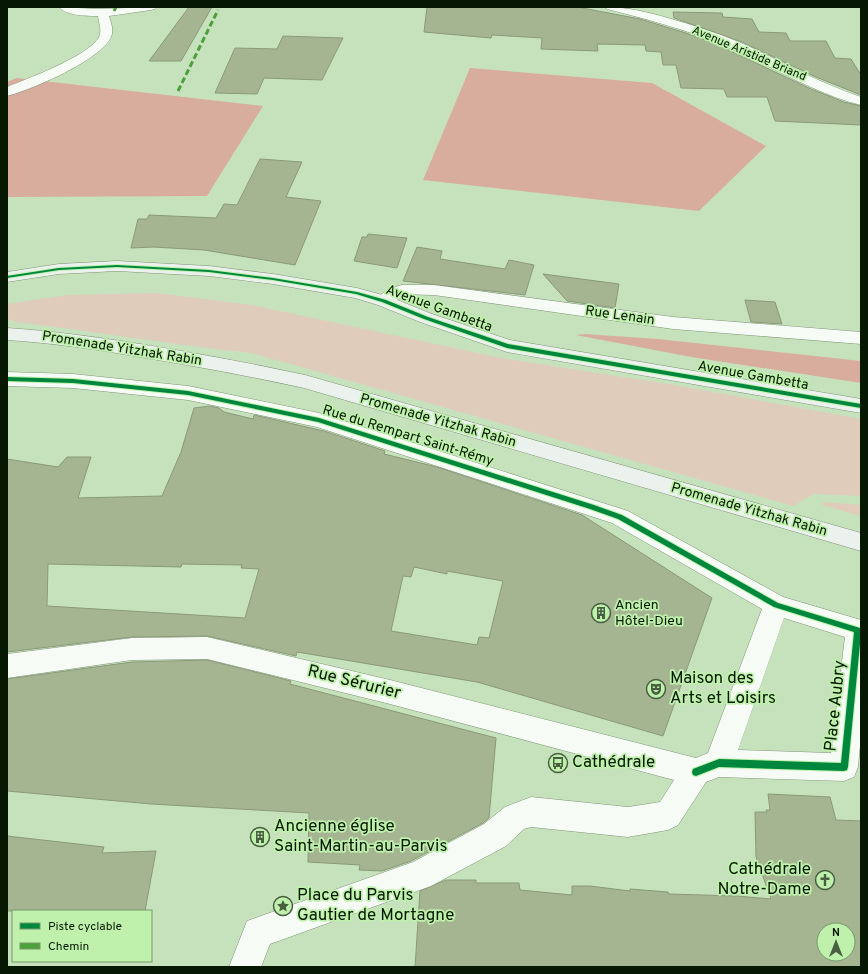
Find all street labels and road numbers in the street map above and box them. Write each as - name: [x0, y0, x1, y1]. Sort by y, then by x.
- street label: Avenue Aristide Briand: [689, 23, 809, 85]
- street label: Avenue Gambetta: [383, 282, 495, 336]
- street label: Rue Lenain: [584, 303, 656, 329]
- street label: Promenade Yitzhak Rabin: [41, 328, 203, 370]
- street label: Avenue Gambetta: [696, 358, 810, 394]
- street label: Promenade Yitzhak Rabin: [358, 391, 518, 451]
- street label: Rue du Rempart Saint-Rémy: [320, 402, 496, 470]
- street label: Promenade Yitzhak Rabin: [669, 480, 829, 540]
- street label: Place Aubry: [820, 659, 852, 753]
- street label: Rue Sérurier: [305, 661, 403, 705]

